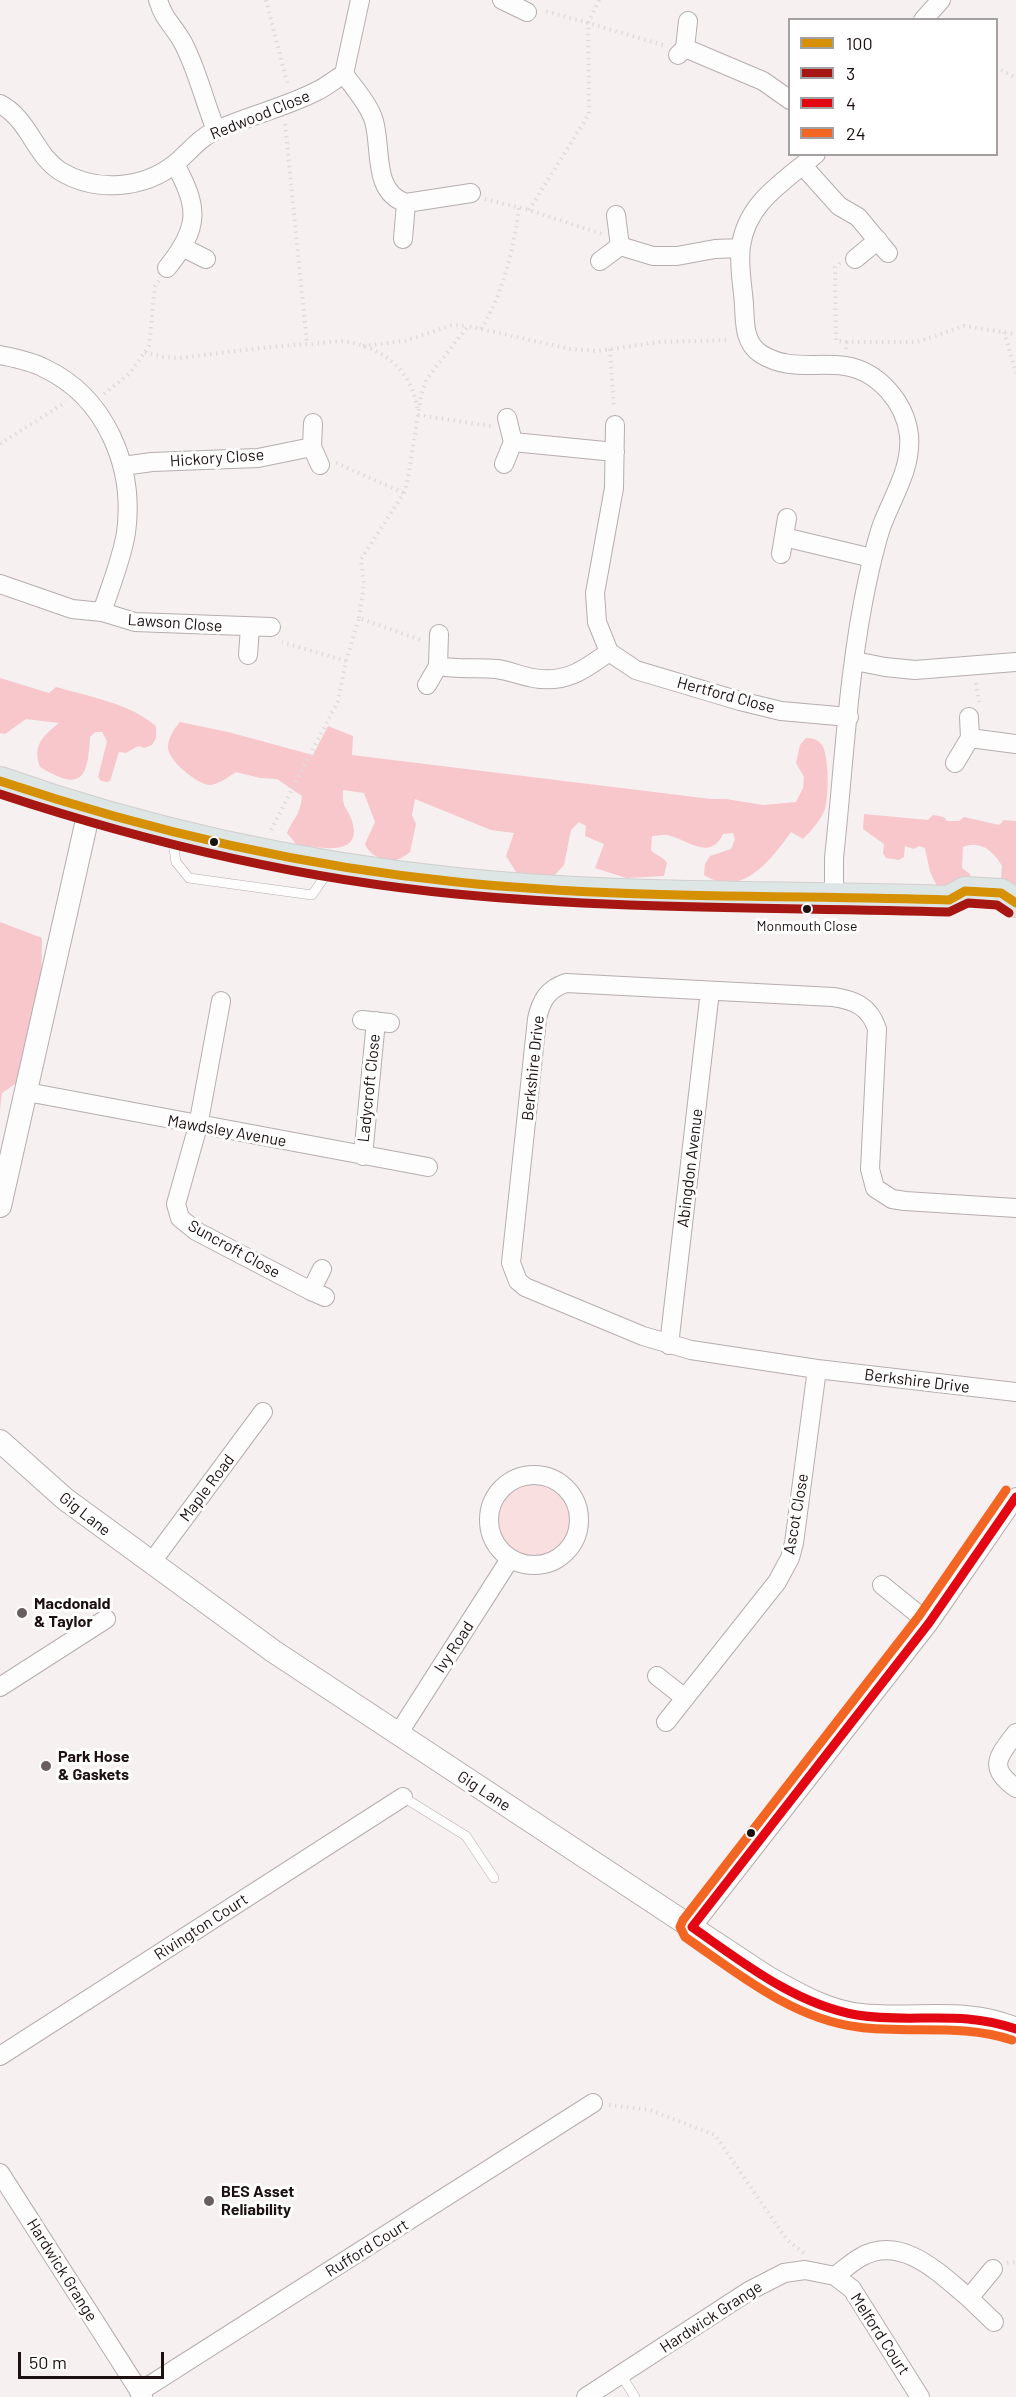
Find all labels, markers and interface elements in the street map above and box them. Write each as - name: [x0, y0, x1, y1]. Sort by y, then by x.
- legend: [788, 18, 998, 156]
- text: 100: [846, 32, 873, 54]
- text: 3: [846, 62, 855, 84]
- street label: Redwood Close: [207, 86, 313, 144]
- text: 4: [846, 92, 856, 114]
- text: 24: [846, 122, 866, 144]
- street label: Hickory Close: [169, 445, 265, 471]
- street label: Lawson Close: [127, 610, 223, 636]
- street label: Hertford Close: [675, 673, 777, 717]
- unlabelled marker: [208, 836, 220, 848]
- marker: Monmouth Close: [801, 903, 813, 915]
- place label: Monmouth Close: [757, 918, 857, 934]
- street label: Berkshire Drive: [518, 1014, 548, 1122]
- street label: Ladycroft Close: [354, 1033, 384, 1143]
- street label: Abingdon Avenue: [673, 1107, 707, 1229]
- street label: Mawdsley Avenue: [166, 1111, 288, 1151]
- street label: Suncroft Close: [185, 1216, 283, 1282]
- street label: Berkshire Drive: [863, 1365, 971, 1397]
- street label: Maple Road: [175, 1451, 239, 1525]
- street label: Ascot Close: [779, 1472, 813, 1556]
- street label: Gig Lane: [55, 1488, 115, 1540]
- place label: Macdonald & Taylor: [34, 1594, 111, 1632]
- marker: Macdonald & Taylor: [15, 1606, 29, 1620]
- street label: Ivy Road: [430, 1618, 478, 1676]
- place label: Park Hose & Gaskets: [58, 1747, 129, 1785]
- marker: Park Hose & Gaskets: [39, 1759, 53, 1773]
- street label: Gig Lane: [454, 1767, 514, 1815]
- unlabelled marker: [745, 1827, 757, 1839]
- street label: Rivington Court: [151, 1890, 251, 1964]
- place label: BES Asset Reliability: [221, 2182, 294, 2220]
- marker: BES Asset Reliability: [202, 2194, 216, 2208]
- street label: Hardwick Grange: [23, 2215, 101, 2325]
- street label: Rufford Court: [322, 2215, 412, 2281]
- street label: Hardwick Grange: [656, 2277, 766, 2357]
- street label: Melford Court: [846, 2289, 914, 2379]
- scale bar: [21, 2340, 166, 2378]
- text: 50 m: [29, 2351, 67, 2373]

